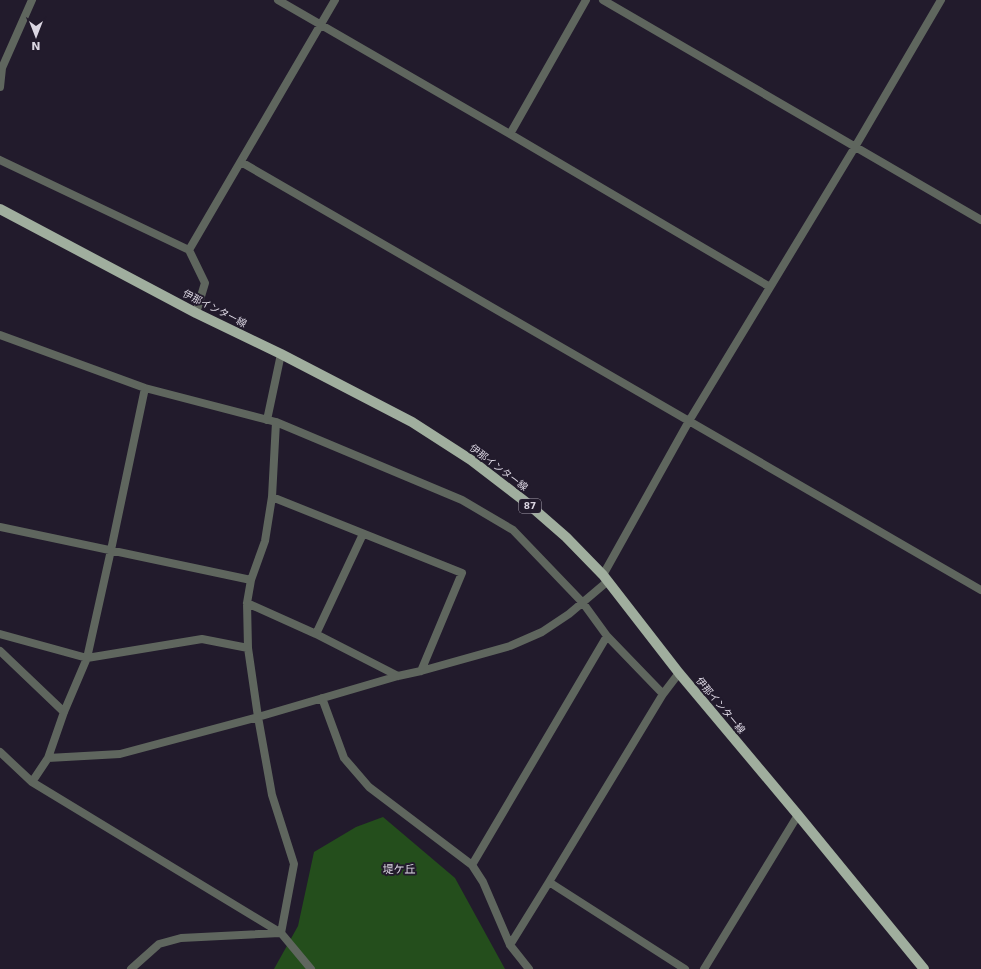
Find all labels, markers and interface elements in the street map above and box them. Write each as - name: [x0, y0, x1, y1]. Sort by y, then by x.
- north arrow: [16, 16, 56, 56]
- text: N: [31, 39, 41, 52]
- street label: 伊那インター線: [181, 288, 248, 329]
- street label: 伊那インター線: [467, 442, 530, 493]
- road number: 87: [519, 499, 541, 513]
- street label: 伊那インター線: [694, 675, 747, 736]
- district label: 堤ケ丘: [383, 863, 416, 876]

